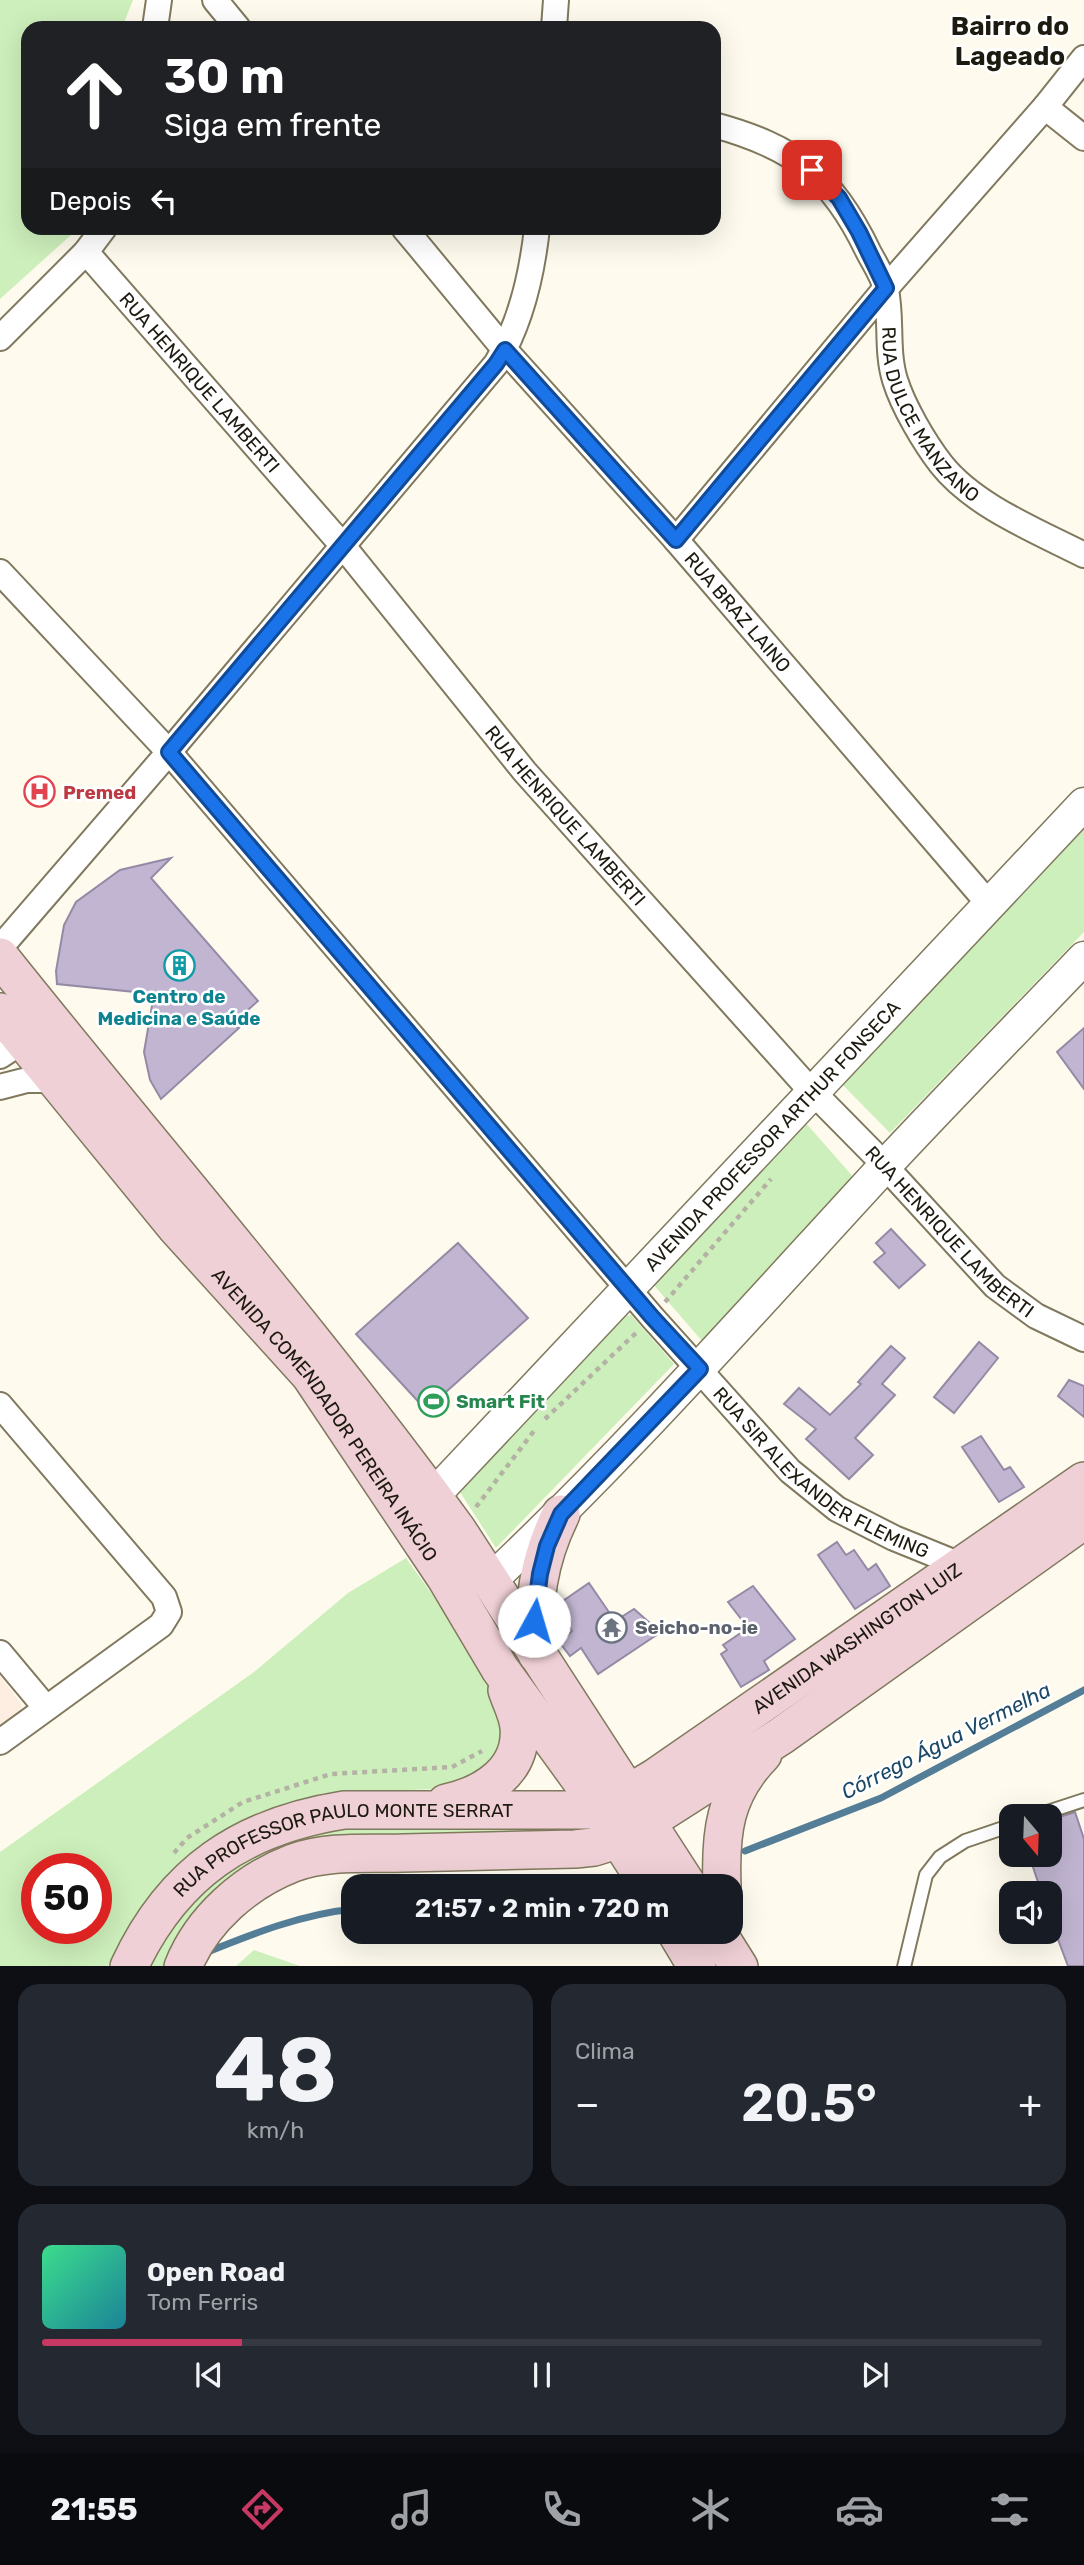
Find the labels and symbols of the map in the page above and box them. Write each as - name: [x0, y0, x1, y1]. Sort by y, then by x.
- district label: Bairro do Lageado: [951, 11, 1069, 72]
- pin: [782, 140, 842, 200]
- street label: RUA HENRIQUE LAMBERTI: [114, 288, 284, 477]
- street label: RUA DULCE MANZANO: [877, 326, 984, 507]
- street label: RUA BRAZ LAINO: [680, 548, 796, 677]
- street label: RUA HENRIQUE LAMBERTI: [480, 721, 650, 911]
- hospital icon: Premed: [23, 775, 57, 809]
- place label: Premed: [63, 781, 136, 804]
- building icon: Centro de Medicina e Saúde: [162, 948, 196, 982]
- place label: Centro de Medicina e Saúde: [97, 985, 261, 1030]
- street label: AVENIDA PROFESSOR ARTHUR FONSECA: [640, 996, 905, 1276]
- street label: RUA HENRIQUE LAMBERTI: [860, 1141, 1038, 1323]
- street label: AVENIDA COMENDADOR PEREIRA INÁCIO: [207, 1264, 442, 1566]
- street label: RUA SIR ALEXANDER FLEMING: [708, 1382, 932, 1563]
- sports icon: Smart Fit: [416, 1384, 450, 1418]
- place label: Smart Fit: [456, 1390, 545, 1413]
- street label: AVENIDA WASHINGTON LUIZ: [748, 1558, 966, 1719]
- position arrow: [497, 1584, 571, 1658]
- temple icon: Seicho-no-ie: [595, 1610, 629, 1644]
- place label: Seicho-no-ie: [635, 1616, 758, 1639]
- water label: Córrego Água Vermelha: [837, 1677, 1055, 1804]
- street label: RUA PROFESSOR PAULO MONTE SERRAT: [168, 1799, 513, 1902]
- north arrow: [999, 1804, 1062, 1867]
- speed limit sign: 50: [21, 1853, 112, 1944]

